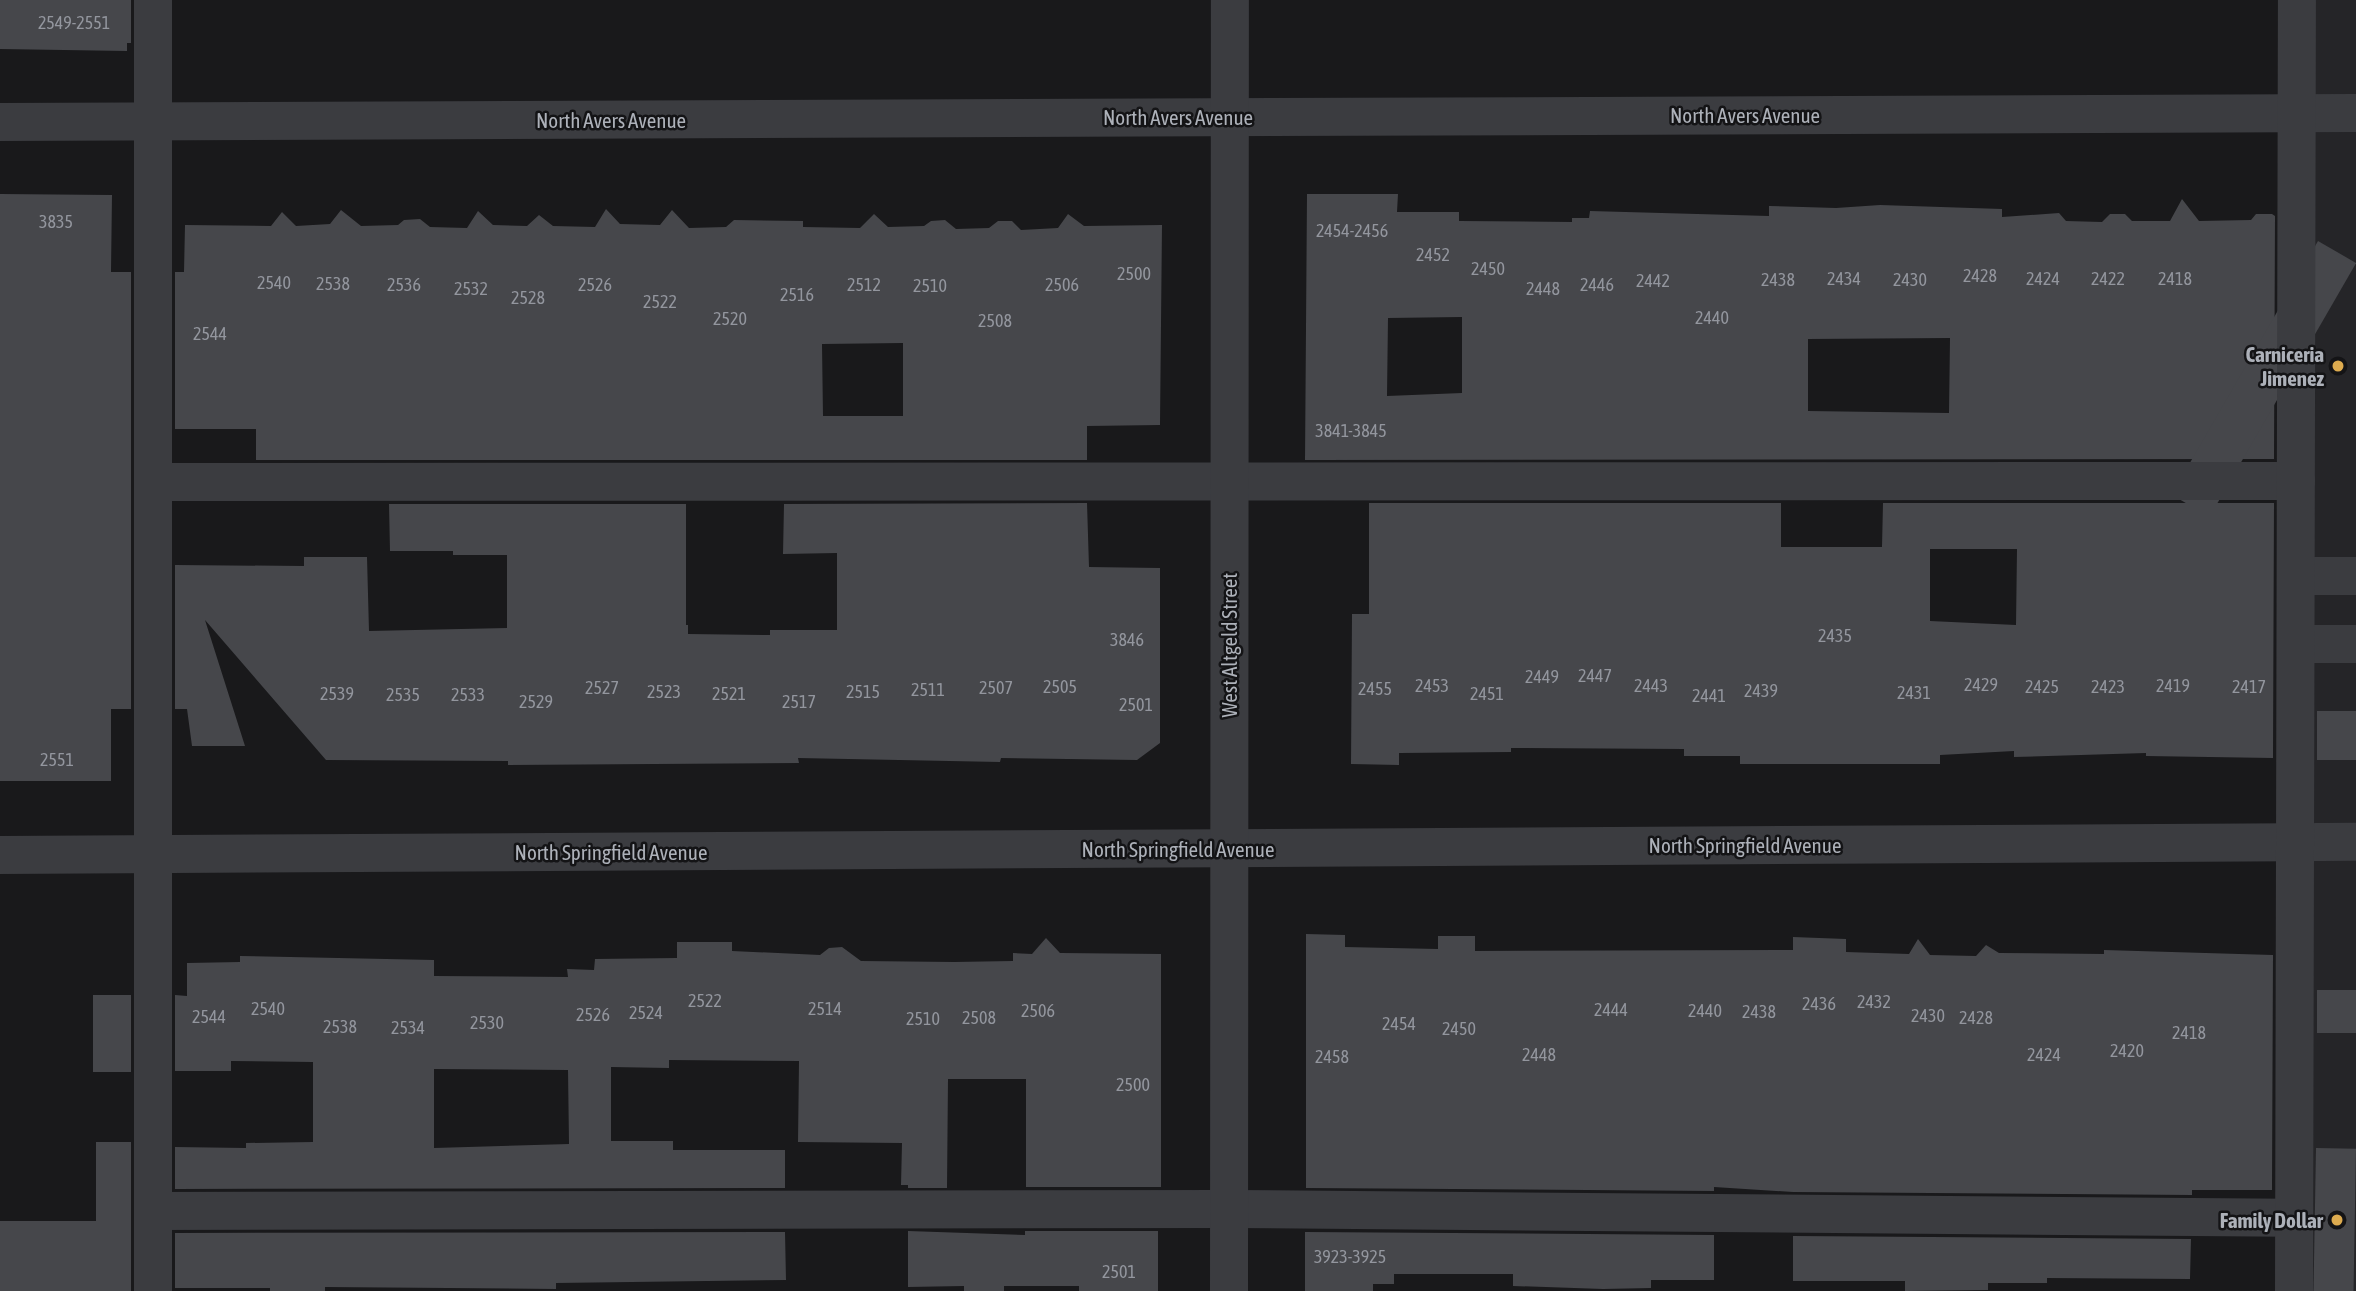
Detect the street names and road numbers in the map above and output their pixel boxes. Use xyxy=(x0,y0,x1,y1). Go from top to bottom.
street label: North Avers Avenue xyxy=(1670,102,1820,128)
street label: North Avers Avenue xyxy=(1103,104,1253,130)
street label: North Avers Avenue xyxy=(536,107,686,133)
street label: West Altgeld Street xyxy=(1216,573,1242,717)
street label: North Springfield Avenue xyxy=(1649,832,1841,858)
street label: North Springfield Avenue xyxy=(1082,836,1274,862)
street label: North Springfield Avenue xyxy=(515,839,707,865)

